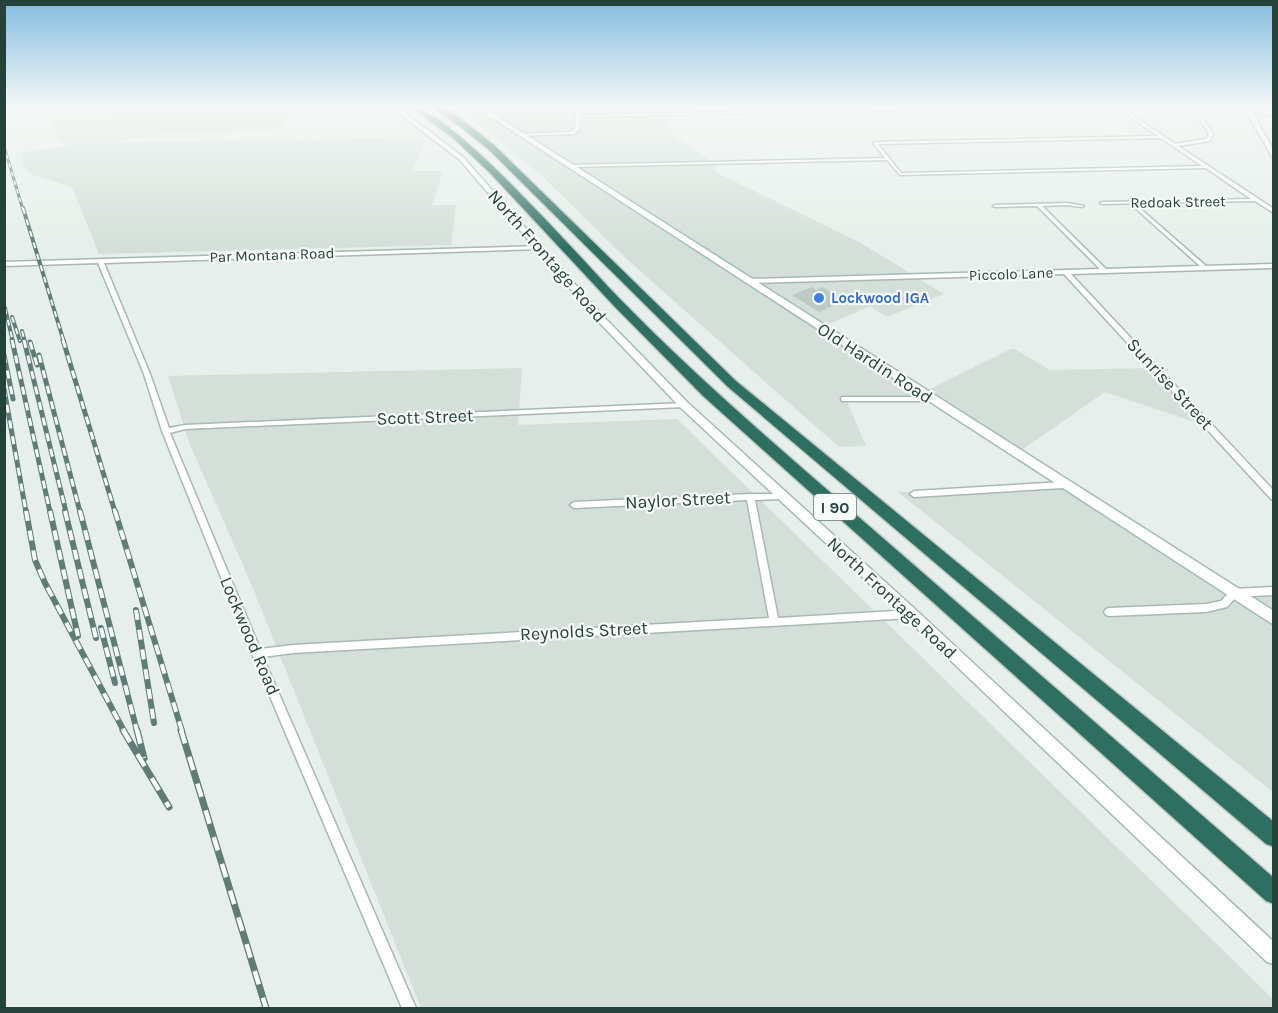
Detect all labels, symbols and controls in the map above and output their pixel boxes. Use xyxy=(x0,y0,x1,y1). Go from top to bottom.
street label: North Frontage Road xyxy=(483,185,611,327)
street label: Redoak Street xyxy=(1130,192,1226,212)
street label: Par Montana Road xyxy=(209,244,335,266)
street label: Piccolo Lane xyxy=(968,264,1054,284)
place label: Lockwood IGA xyxy=(831,289,930,307)
marker: Lockwood IGA xyxy=(812,291,826,305)
street label: Old Hardin Road xyxy=(813,318,937,408)
street label: Sunrise Street xyxy=(1122,334,1218,434)
street label: Scott Street xyxy=(376,404,474,430)
street label: Naylor Street xyxy=(625,486,732,514)
road number: I 90 xyxy=(814,494,856,520)
street label: North Frontage Road xyxy=(823,532,961,664)
street label: Lockwood Road xyxy=(215,573,285,699)
street label: Reynolds Street xyxy=(519,617,649,645)

